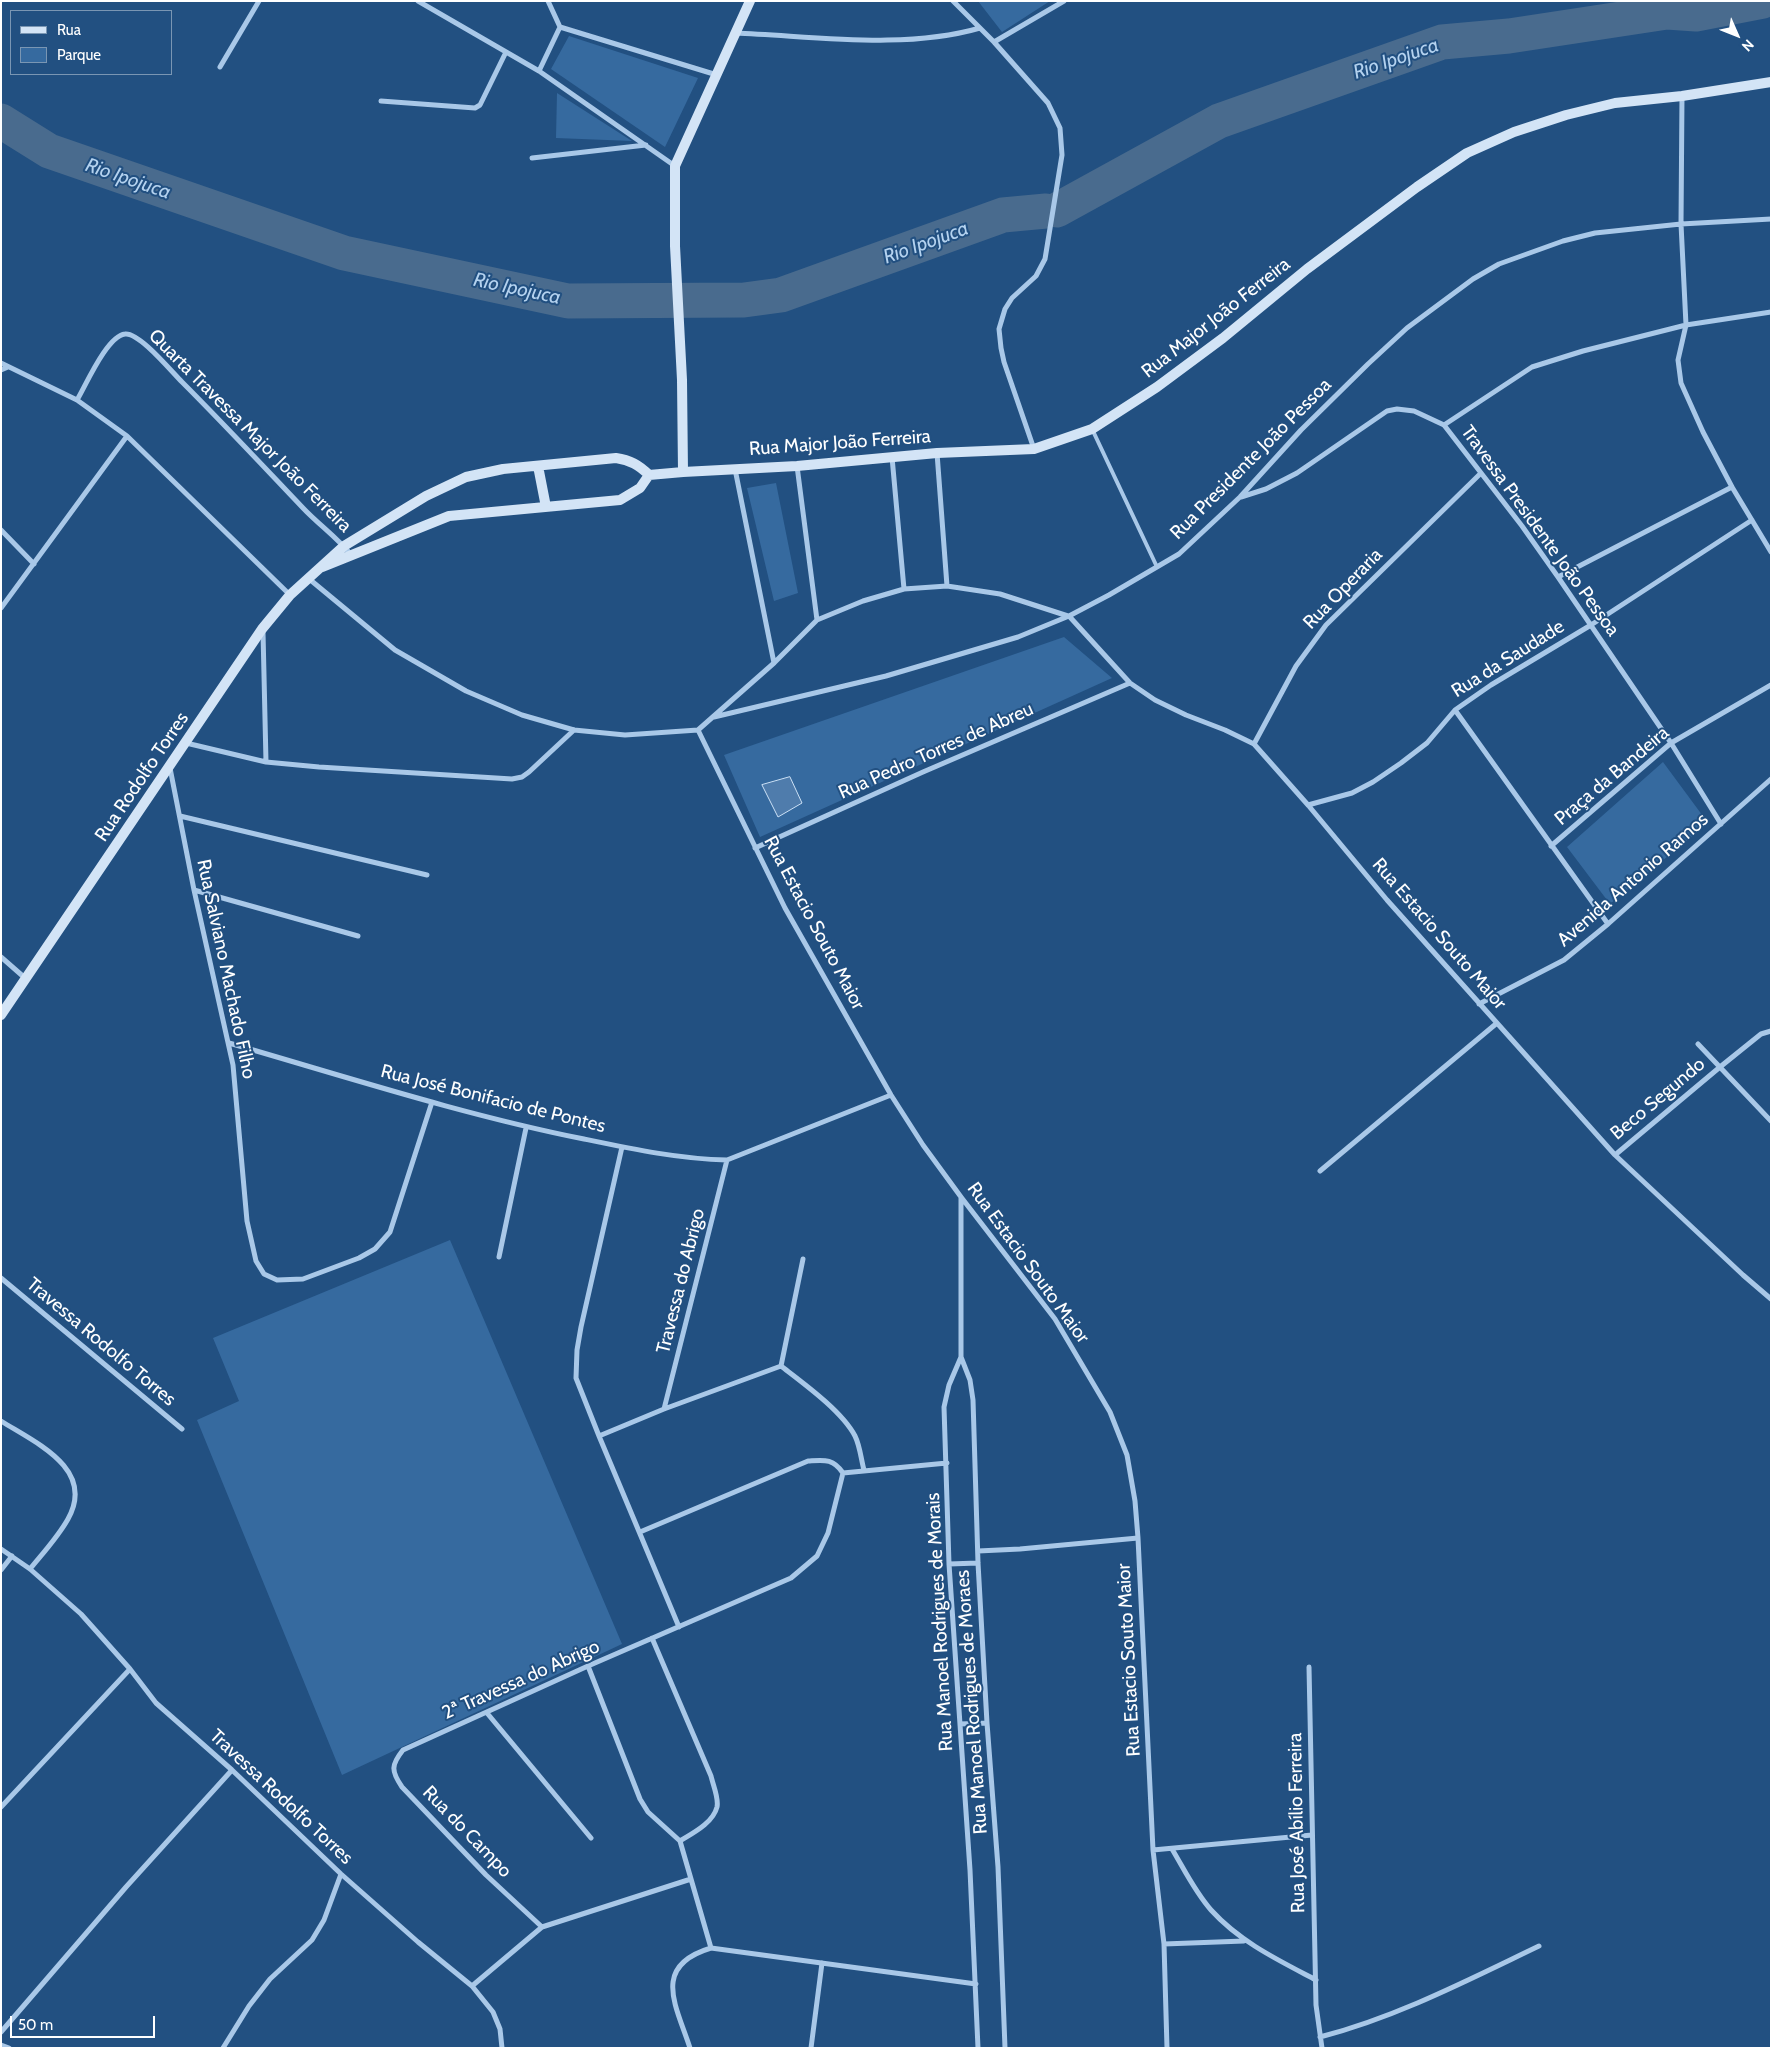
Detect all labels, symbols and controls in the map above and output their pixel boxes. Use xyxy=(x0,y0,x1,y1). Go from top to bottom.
legend xyxy=(10,10,172,75)
north arrow xyxy=(1712,10,1762,60)
text: Rua xyxy=(57,21,81,39)
water label: Rio Ipojuca xyxy=(1350,33,1442,85)
text: N xyxy=(1738,36,1758,55)
text: Parque xyxy=(57,46,101,64)
water label: Rio Ipojuca xyxy=(82,153,174,205)
water label: Rio Ipojuca xyxy=(880,217,972,269)
street label: Rua Major João Ferreira xyxy=(1137,253,1295,383)
water label: Rio Ipojuca xyxy=(471,268,563,310)
street label: Quarta Travessa Major João Ferreira xyxy=(144,325,356,537)
street label: Rua Presidente João Pessoa xyxy=(1166,374,1336,544)
street label: Travessa Presidente João Pessoa xyxy=(1456,421,1624,641)
street label: Rua Major João Ferreira xyxy=(748,425,932,461)
street label: Rua Operaria xyxy=(1299,544,1387,634)
street label: Rua da Saudade xyxy=(1447,615,1569,703)
street label: Rua Pedro Torres de Abreu xyxy=(835,698,1037,804)
street label: Rua Rodolfo Torres xyxy=(90,708,194,846)
street label: Praça da Bandeira xyxy=(1550,722,1674,830)
street label: Avenida Antonio Ramos xyxy=(1553,808,1713,952)
street label: Rua Estacio Souto Maior xyxy=(759,832,869,1014)
street label: Rua Estacio Souto Maior xyxy=(1367,854,1511,1014)
street label: Rua Salviano Machado Filho xyxy=(192,857,260,1081)
street label: Beco Segundo xyxy=(1606,1053,1710,1145)
street label: Rua José Bonifacio de Pontes xyxy=(378,1060,608,1138)
street label: Rua Estacio Souto Maior xyxy=(962,1178,1094,1348)
street label: Travessa do Abrigo xyxy=(652,1206,710,1356)
street label: Travessa Rodolfo Torres xyxy=(22,1273,180,1411)
street label: Rua Manoel Rodrigues de Morais xyxy=(922,1492,958,1752)
street label: Rua Estacio Souto Maior xyxy=(1113,1563,1145,1757)
street label: Rua Manoel Rodrigues de Moraes xyxy=(951,1569,993,1835)
street label: 2ª Travessa do Abrigo xyxy=(439,1635,603,1725)
street label: Travessa Rodolfo Torres xyxy=(205,1725,357,1869)
street label: Rua José Abílio Ferreira xyxy=(1284,1733,1310,1913)
street label: Rua do Campo xyxy=(418,1782,516,1882)
scale bar xyxy=(12,2006,158,2038)
text: 50 m xyxy=(18,2016,53,2034)

